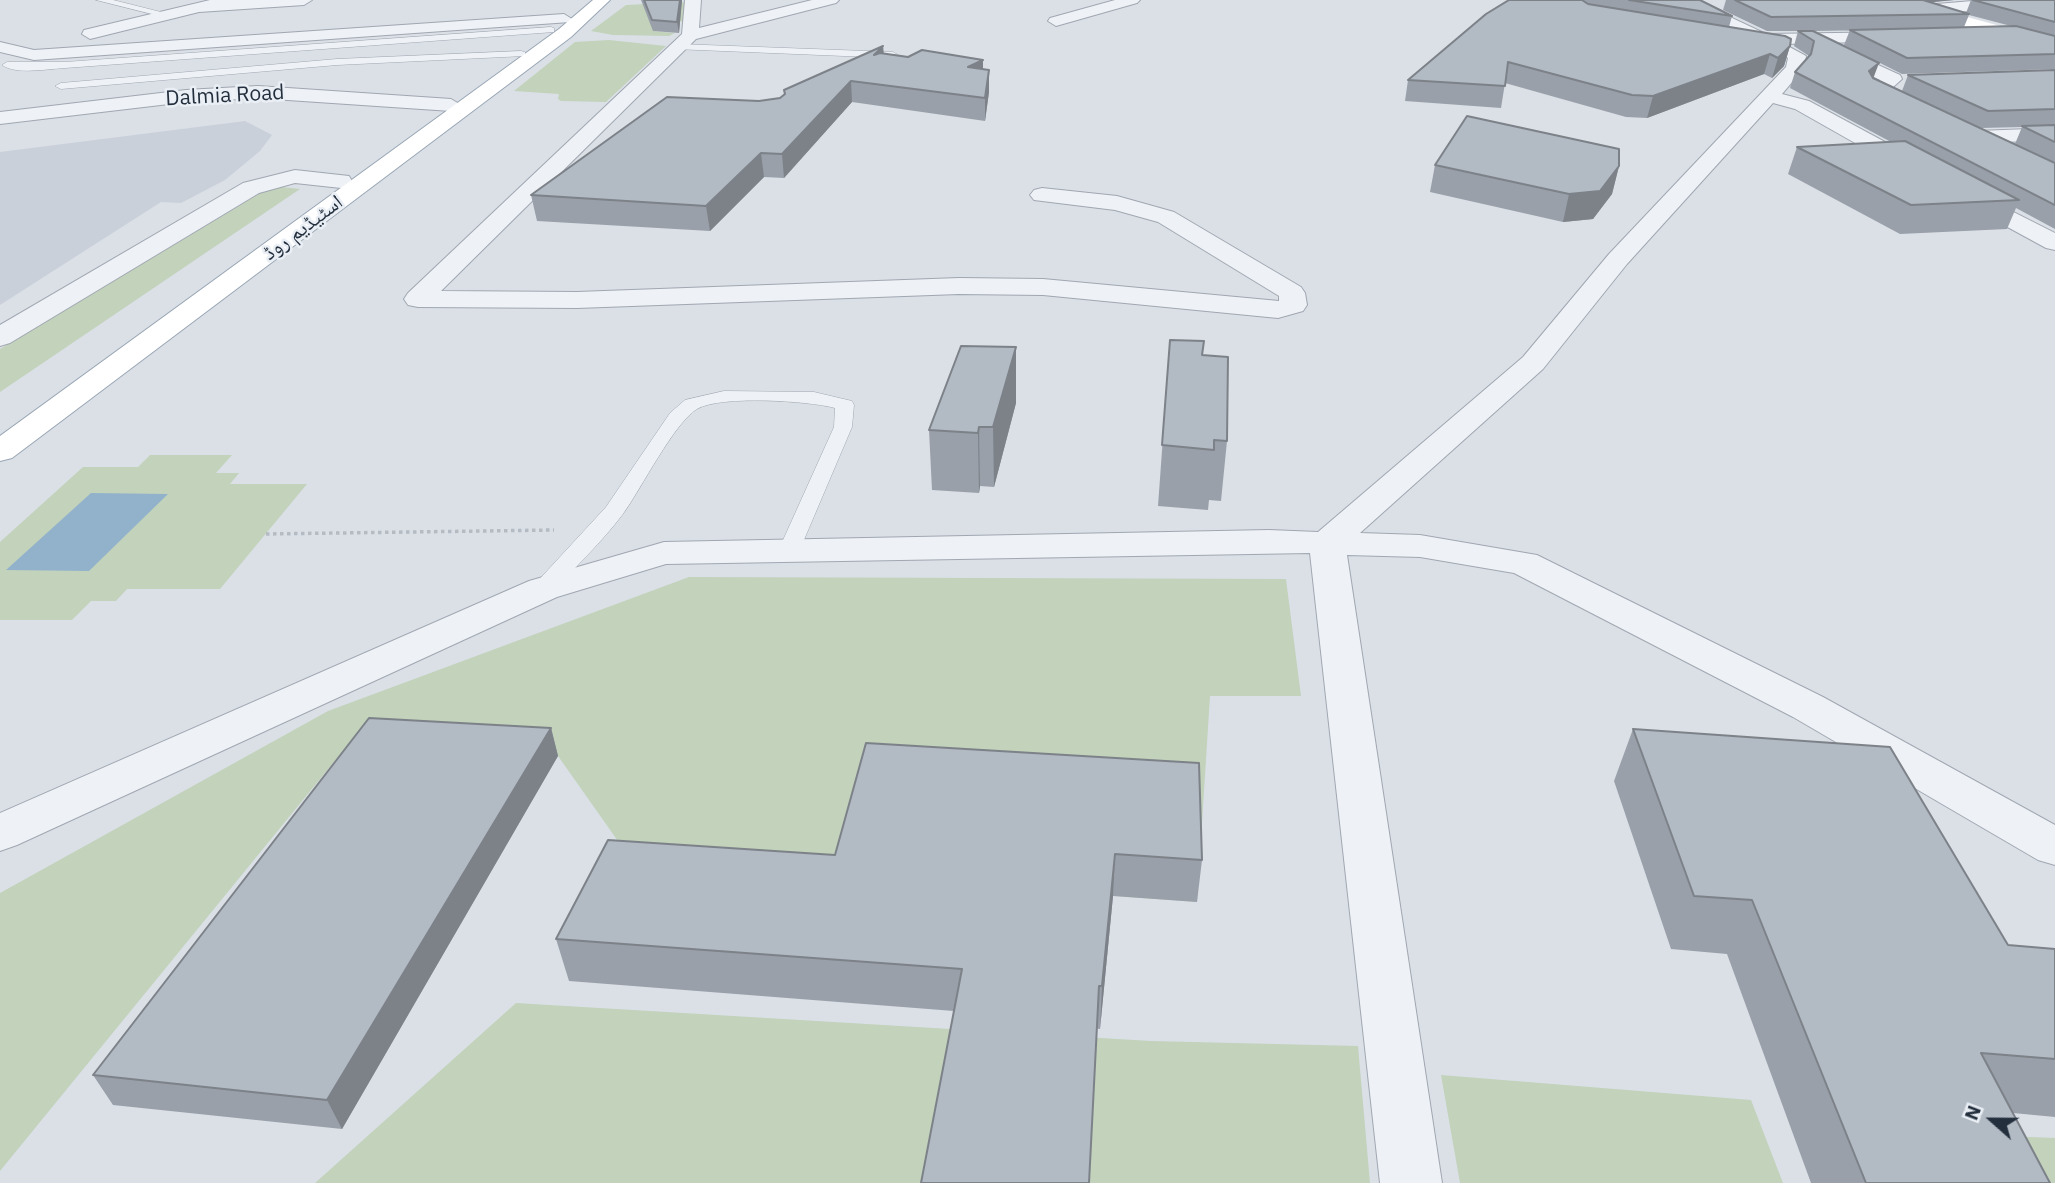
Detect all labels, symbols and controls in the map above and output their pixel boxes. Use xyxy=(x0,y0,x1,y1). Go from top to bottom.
street label: Dalmia Road xyxy=(165,80,285,112)
street label: اسٹیڈیم روڈ xyxy=(258,190,348,266)
north arrow xyxy=(1957,1085,2027,1155)
text: N xyxy=(1959,1102,1986,1123)

